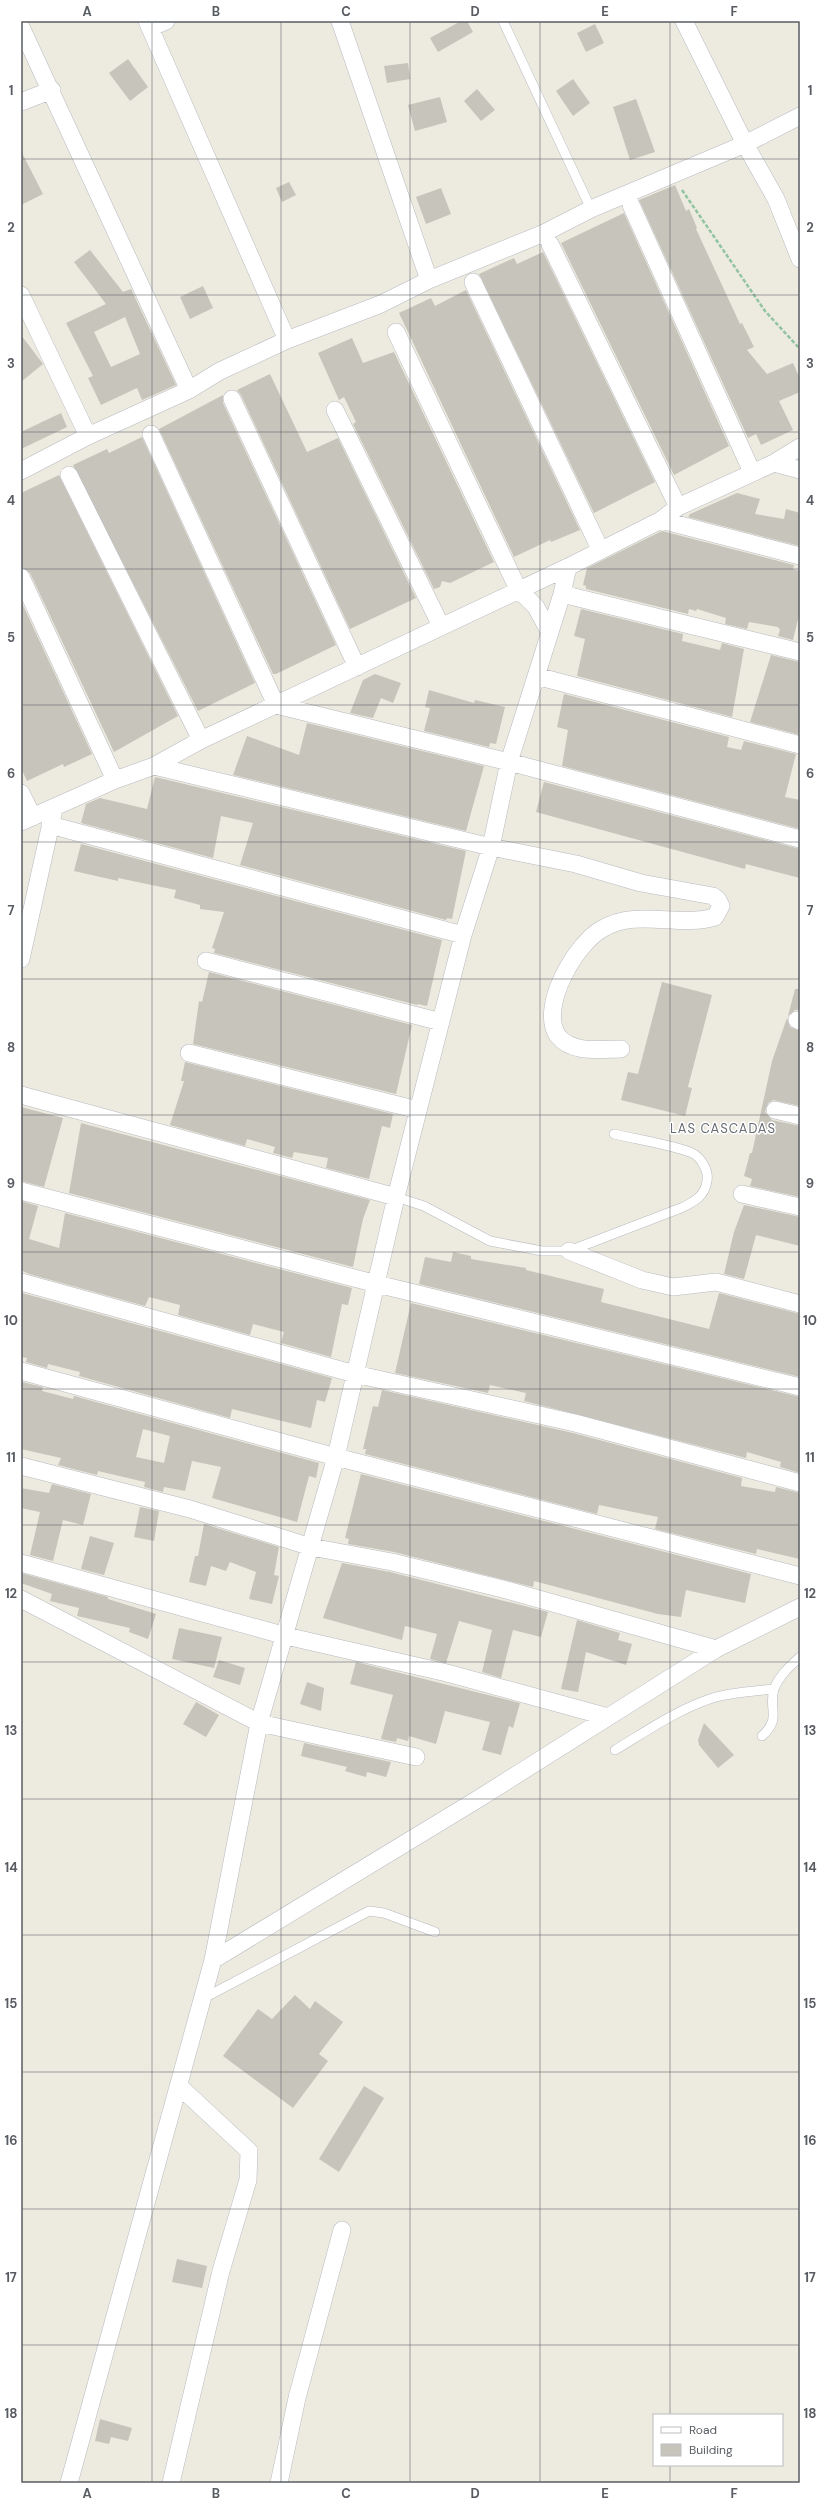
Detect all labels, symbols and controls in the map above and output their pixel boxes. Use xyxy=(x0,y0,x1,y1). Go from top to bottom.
text: A xyxy=(82,3,92,20)
text: B xyxy=(212,3,220,20)
text: C xyxy=(341,3,351,20)
text: D xyxy=(470,3,480,20)
text: E xyxy=(601,3,609,20)
text: F xyxy=(730,3,738,20)
text: 1 xyxy=(9,82,13,99)
text: 1 xyxy=(808,82,812,99)
text: 2 xyxy=(7,219,15,236)
text: 2 xyxy=(806,219,814,236)
text: 3 xyxy=(7,355,15,372)
text: 3 xyxy=(806,355,814,372)
text: 4 xyxy=(7,492,15,509)
text: 4 xyxy=(806,492,814,509)
text: 5 xyxy=(7,629,15,646)
text: 5 xyxy=(806,629,814,646)
text: 6 xyxy=(7,765,15,782)
text: 6 xyxy=(806,765,814,782)
text: 7 xyxy=(8,902,15,919)
text: 7 xyxy=(807,902,814,919)
text: 8 xyxy=(7,1039,15,1056)
text: 8 xyxy=(806,1039,814,1056)
district label: LAS CASCADAS xyxy=(670,1120,776,1137)
text: 9 xyxy=(7,1175,15,1192)
text: 9 xyxy=(806,1175,814,1192)
text: 10 xyxy=(4,1312,18,1329)
text: 10 xyxy=(803,1312,817,1329)
text: 11 xyxy=(6,1449,16,1466)
text: 11 xyxy=(805,1449,815,1466)
text: 12 xyxy=(5,1585,17,1602)
text: 12 xyxy=(804,1585,816,1602)
text: 13 xyxy=(5,1722,17,1739)
text: 13 xyxy=(804,1722,816,1739)
text: 14 xyxy=(4,1859,18,1876)
text: 14 xyxy=(803,1859,817,1876)
text: 15 xyxy=(5,1995,17,2012)
text: 15 xyxy=(804,1995,816,2012)
text: 16 xyxy=(5,2132,17,2149)
text: 16 xyxy=(804,2132,816,2149)
text: 17 xyxy=(5,2269,17,2286)
text: 17 xyxy=(804,2269,816,2286)
text: 18 xyxy=(5,2405,17,2422)
text: 18 xyxy=(804,2405,816,2422)
legend xyxy=(653,2414,783,2466)
text: Road xyxy=(689,2422,717,2438)
text: Building xyxy=(689,2442,733,2458)
text: A xyxy=(82,2485,92,2502)
text: B xyxy=(212,2485,220,2502)
text: C xyxy=(341,2485,351,2502)
text: D xyxy=(470,2485,480,2502)
text: E xyxy=(601,2485,609,2502)
text: F xyxy=(730,2485,738,2502)

